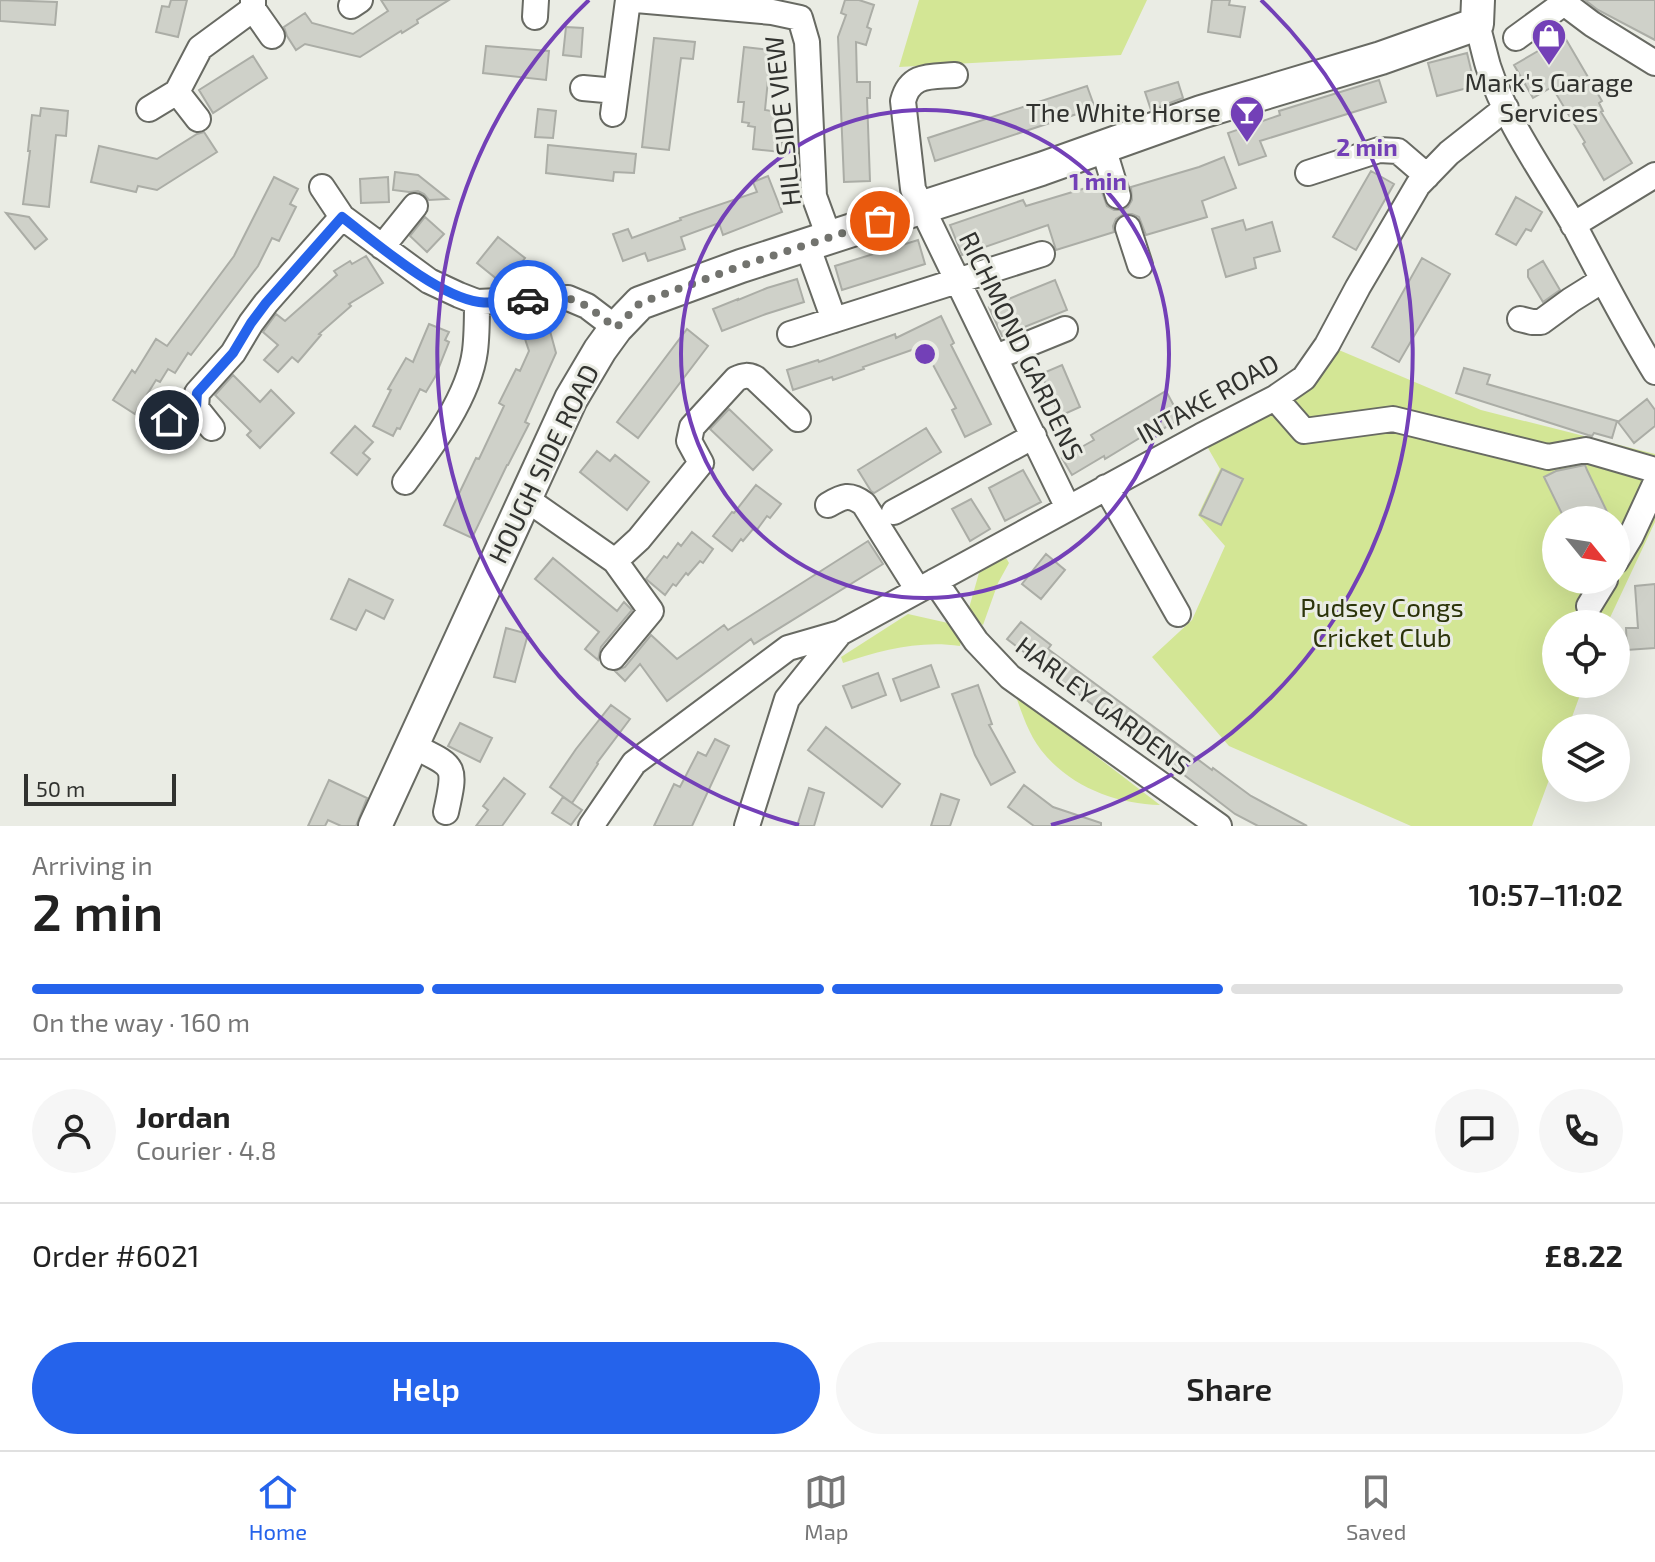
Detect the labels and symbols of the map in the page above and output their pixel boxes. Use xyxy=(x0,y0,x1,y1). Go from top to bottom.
shop icon: Mark's Garage Services xyxy=(1530,17,1568,67)
street label: HILLSIDE VIEW xyxy=(757,34,806,208)
place label: Mark's Garage Services xyxy=(1465,66,1633,127)
bar icon: The White Horse xyxy=(1228,94,1266,144)
place label: The White Horse xyxy=(1026,96,1221,127)
text: 2 min xyxy=(1336,132,1398,161)
text: 1 min xyxy=(1069,166,1127,195)
pin xyxy=(846,187,914,255)
street label: RICHMOND GARDENS xyxy=(954,226,1091,464)
courier xyxy=(488,260,568,340)
centre of rings xyxy=(911,340,939,368)
street label: INTAKE ROAD xyxy=(1131,346,1284,449)
street label: HOUGH SIDE ROAD xyxy=(481,359,604,568)
pin xyxy=(135,386,203,454)
north arrow xyxy=(1542,506,1630,594)
park label: Pudsey Congs Cricket Club xyxy=(1300,591,1464,652)
street label: HARLEY GARDENS xyxy=(1010,629,1197,781)
scale bar xyxy=(24,770,176,806)

